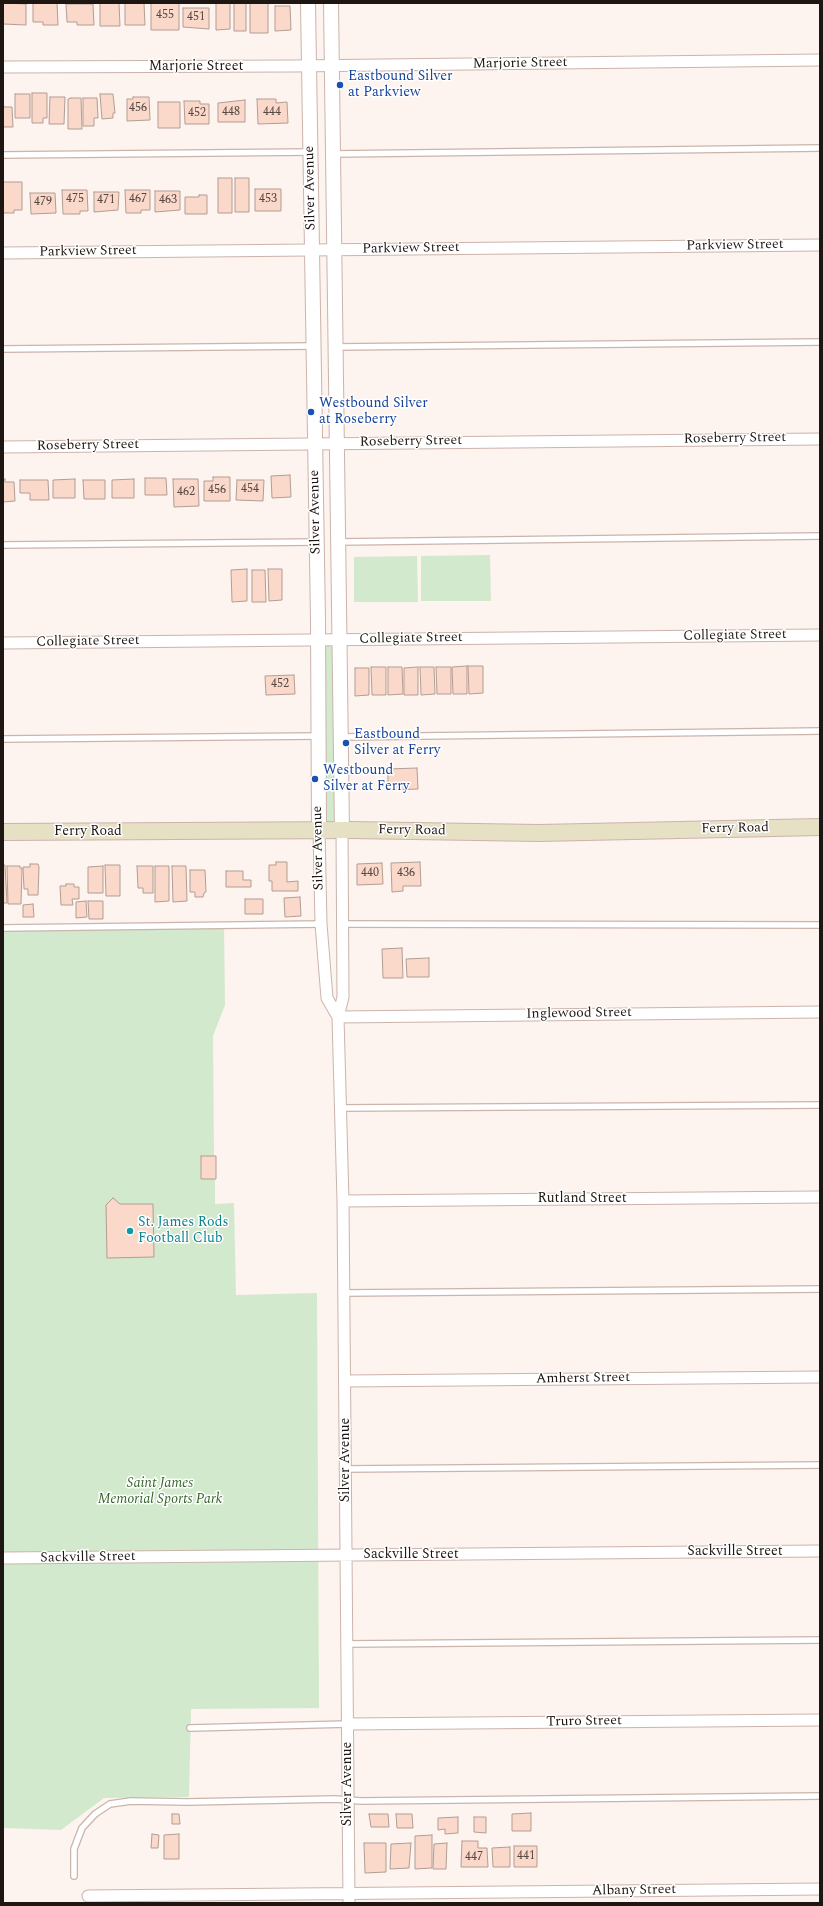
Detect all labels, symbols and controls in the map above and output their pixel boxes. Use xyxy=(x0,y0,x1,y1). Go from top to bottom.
house number: 455 xyxy=(156,9,174,23)
house number: 451 xyxy=(187,11,205,25)
street label: Marjorie Street xyxy=(472,55,568,73)
street label: Marjorie Street xyxy=(149,59,243,75)
place label: Eastbound Silver at Parkview xyxy=(348,69,453,102)
marker: Eastbound Silver at Parkview xyxy=(335,80,345,90)
house number: 456 xyxy=(129,102,147,116)
house number: 448 xyxy=(222,106,240,120)
house number: 444 xyxy=(263,106,281,120)
house number: 452 xyxy=(188,107,206,121)
street label: Silver Avenue xyxy=(302,146,320,230)
house number: 475 xyxy=(66,193,84,207)
house number: 467 xyxy=(129,193,147,207)
house number: 453 xyxy=(259,193,277,207)
house number: 471 xyxy=(97,194,115,208)
house number: 463 xyxy=(159,194,177,208)
house number: 479 xyxy=(34,196,52,210)
street label: Parkview Street xyxy=(686,237,784,255)
street label: Parkview Street xyxy=(362,240,460,258)
street label: Parkview Street xyxy=(39,243,137,261)
place label: Westbound Silver at Roseberry xyxy=(319,396,428,428)
marker: Westbound Silver at Roseberry xyxy=(306,407,316,417)
street label: Roseberry Street xyxy=(684,430,786,448)
street label: Roseberry Street xyxy=(360,433,462,451)
street label: Roseberry Street xyxy=(37,437,139,455)
street label: Silver Avenue xyxy=(307,470,325,554)
house number: 454 xyxy=(241,483,259,497)
house number: 456 xyxy=(208,484,226,498)
house number: 462 xyxy=(177,486,195,500)
street label: Collegiate Street xyxy=(683,627,787,645)
street label: Collegiate Street xyxy=(359,630,463,648)
street label: Collegiate Street xyxy=(36,633,140,651)
house number: 452 xyxy=(271,678,289,692)
place label: Eastbound Silver at Ferry xyxy=(354,727,441,760)
marker: Eastbound Silver at Ferry xyxy=(341,738,351,748)
place label: Westbound Silver at Ferry xyxy=(323,763,410,796)
marker: Westbound Silver at Ferry xyxy=(310,774,320,784)
street label: Silver Avenue xyxy=(310,806,328,890)
street label: Ferry Road xyxy=(701,820,769,838)
street label: Ferry Road xyxy=(378,822,446,840)
street label: Ferry Road xyxy=(54,824,122,840)
house number: 440 xyxy=(361,867,379,881)
house number: 436 xyxy=(397,867,415,881)
street label: Inglewood Street xyxy=(526,1005,632,1023)
street label: Rutland Street xyxy=(537,1191,627,1207)
place label: St. James Rods Football Club xyxy=(138,1215,229,1248)
marker: St. James Rods Football Club xyxy=(125,1226,135,1236)
street label: Amherst Street xyxy=(536,1370,630,1388)
street label: Silver Avenue xyxy=(338,1418,354,1502)
park label: Saint James Memorial Sports Park xyxy=(98,1476,222,1508)
street label: Sackville Street xyxy=(687,1544,783,1560)
street label: Sackville Street xyxy=(363,1547,459,1563)
street label: Sackville Street xyxy=(40,1549,136,1567)
street label: Truro Street xyxy=(546,1713,622,1731)
street label: Silver Avenue xyxy=(340,1742,356,1826)
house number: 441 xyxy=(517,1850,535,1864)
house number: 447 xyxy=(465,1851,483,1865)
street label: Albany Street xyxy=(592,1882,676,1900)

